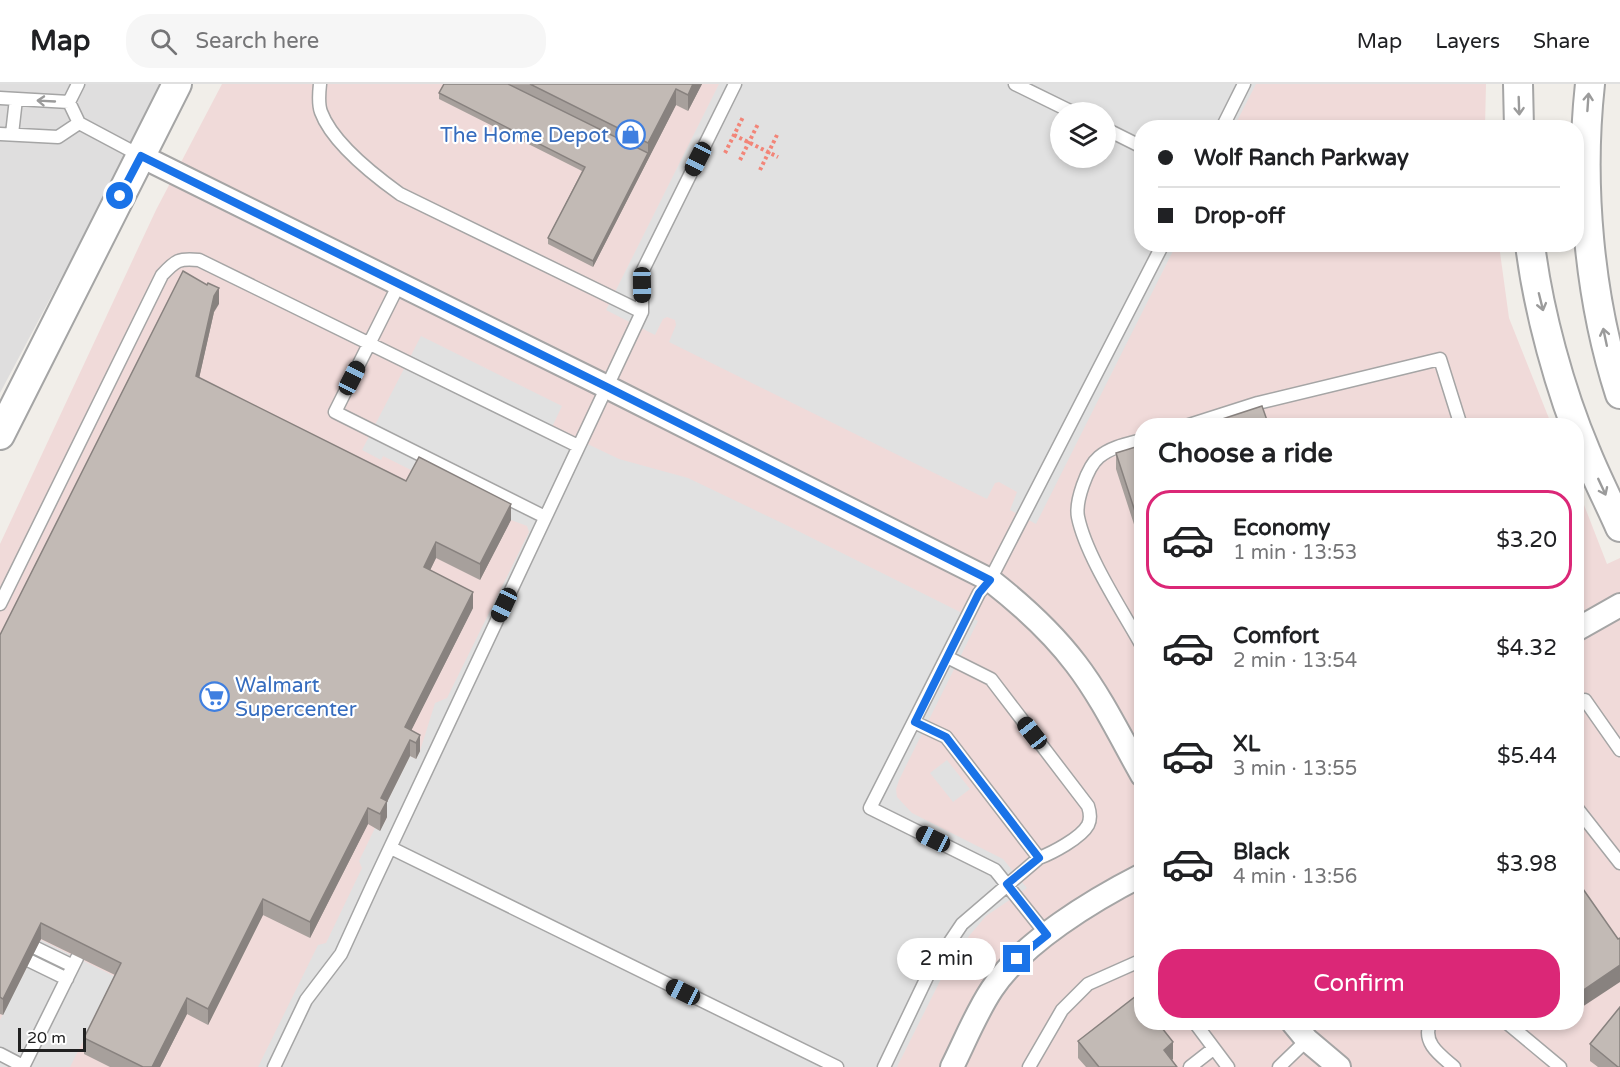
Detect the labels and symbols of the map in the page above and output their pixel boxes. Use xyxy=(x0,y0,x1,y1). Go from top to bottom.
one-way arrow xyxy=(1583,92,1594,112)
one-way arrow xyxy=(36,95,56,106)
one-way arrow xyxy=(1513,95,1524,115)
shop icon: The Home Depot xyxy=(614,119,646,151)
place label: The Home Depot xyxy=(440,123,609,148)
car xyxy=(682,139,714,179)
route start xyxy=(106,182,133,209)
car xyxy=(633,267,651,303)
one-way arrow xyxy=(1535,292,1547,311)
one-way arrow xyxy=(1599,328,1610,348)
car xyxy=(336,358,368,398)
one-way arrow xyxy=(1596,477,1608,495)
car xyxy=(488,585,520,625)
place label: Walmart Supercenter xyxy=(235,673,357,722)
supermarket icon: Walmart Supercenter xyxy=(198,681,230,713)
car xyxy=(1014,713,1050,753)
car xyxy=(913,823,953,855)
callout: 2 min xyxy=(897,938,996,980)
route end xyxy=(1003,945,1030,972)
car xyxy=(663,976,703,1008)
scale bar xyxy=(18,1025,86,1052)

